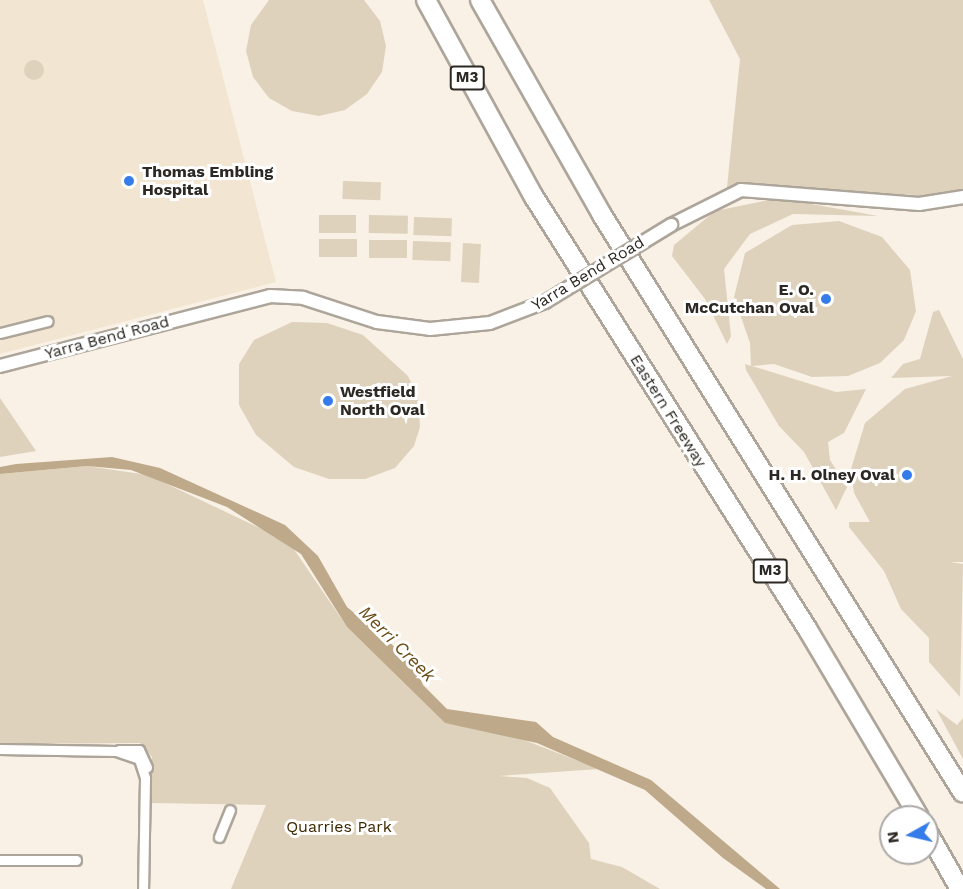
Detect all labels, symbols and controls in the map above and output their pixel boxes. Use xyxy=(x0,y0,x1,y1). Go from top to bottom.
road number: M3 xyxy=(449,66,485,90)
place label: Thomas Embling Hospital xyxy=(142,162,273,200)
marker: Thomas Embling Hospital xyxy=(120,172,138,190)
street label: Yarra Bend Road xyxy=(528,233,648,315)
place label: E. O. McCutchan Oval xyxy=(685,280,814,318)
marker: E. O. McCutchan Oval xyxy=(819,292,833,306)
street label: Yarra Bend Road xyxy=(43,312,171,364)
street label: Eastern Freeway xyxy=(626,351,710,471)
place label: Westfield North Oval xyxy=(340,382,425,420)
marker: Westfield North Oval xyxy=(321,394,335,408)
place label: H. H. Olney Oval xyxy=(768,465,895,485)
marker: H. H. Olney Oval xyxy=(900,468,914,482)
road number: M3 xyxy=(752,559,788,583)
water label: Merri Creek xyxy=(354,601,440,687)
north arrow xyxy=(879,805,939,865)
park label: Quarries Park xyxy=(286,817,392,837)
text: N xyxy=(882,830,903,844)

